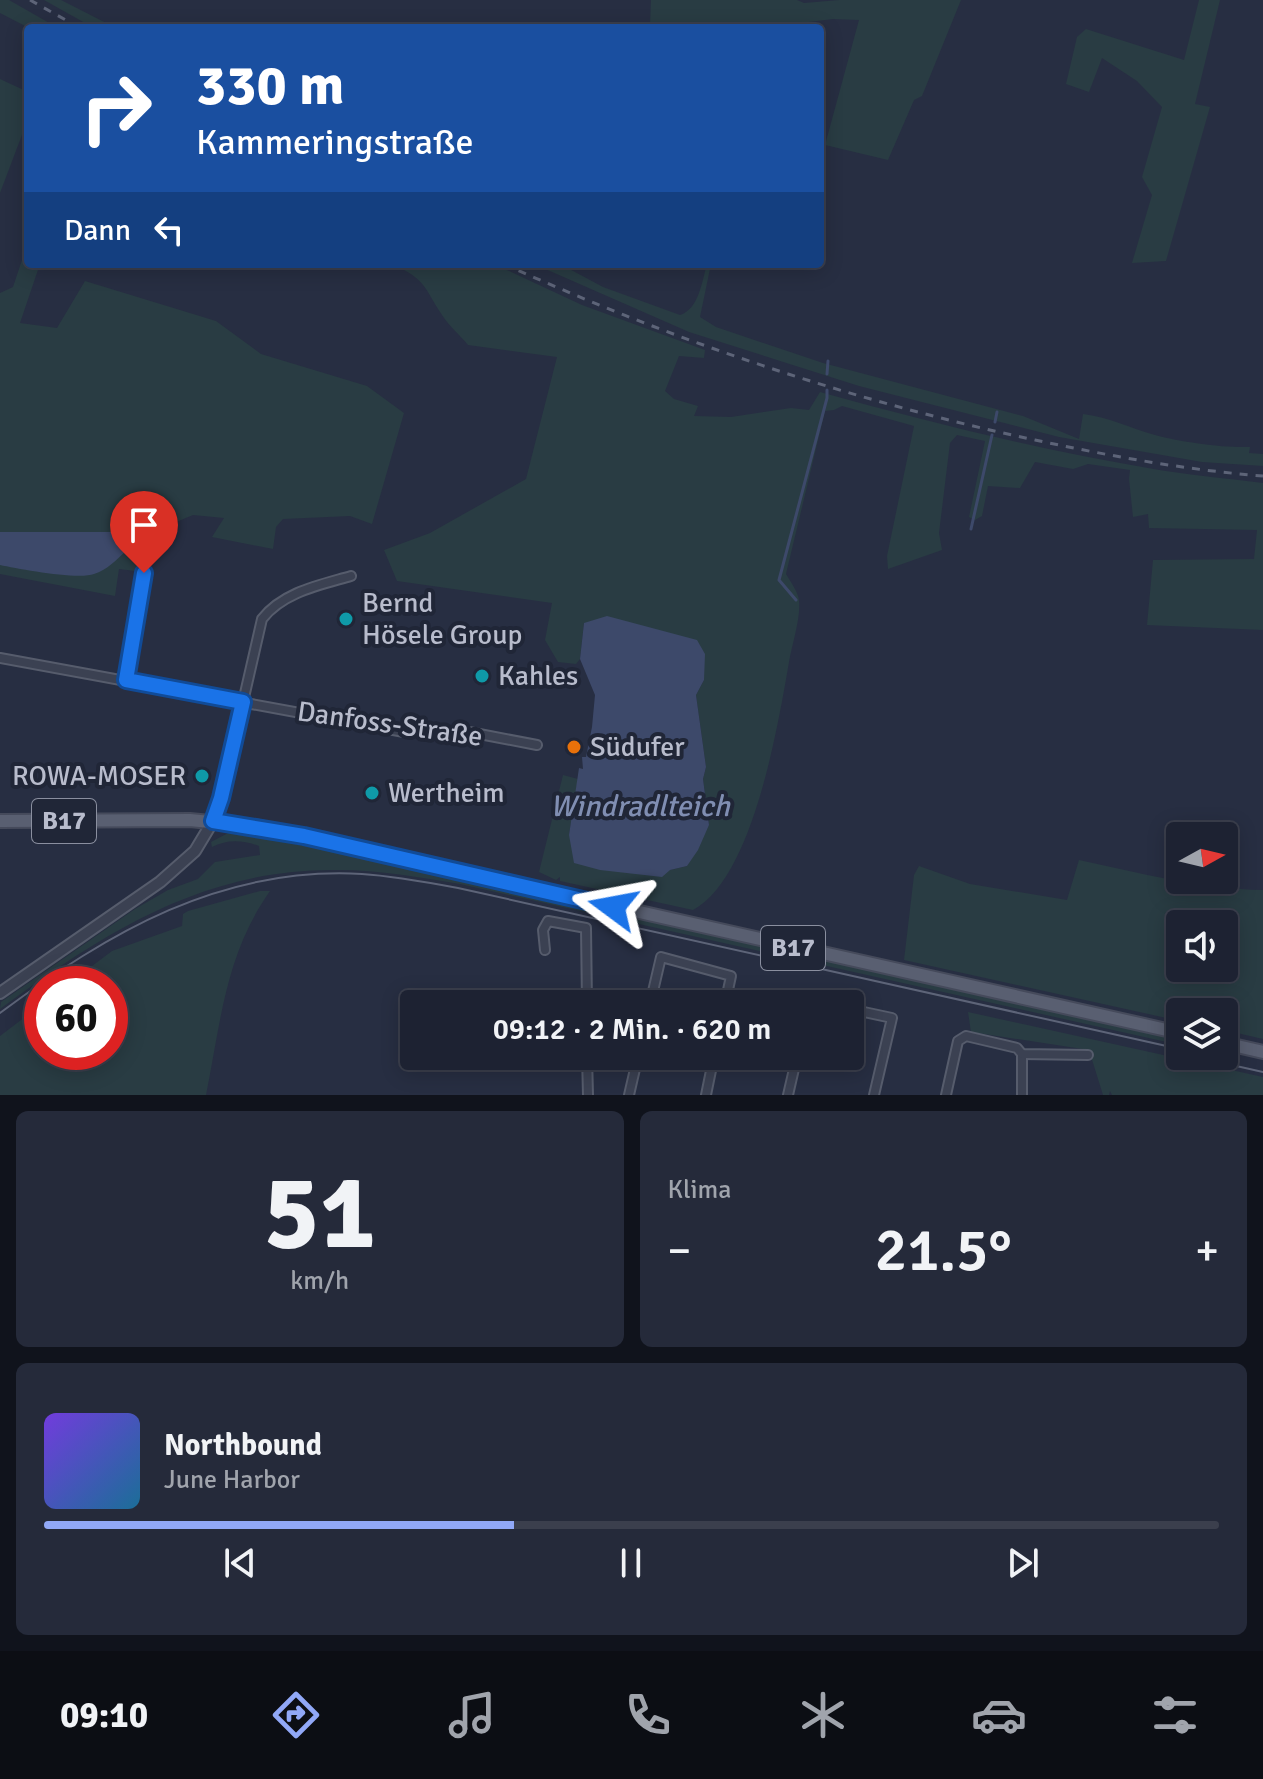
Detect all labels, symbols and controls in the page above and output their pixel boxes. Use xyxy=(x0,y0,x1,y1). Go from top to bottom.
text: 330 m xyxy=(196,51,344,120)
icon: right xyxy=(64,56,168,160)
text: Kammeringstraße xyxy=(196,120,474,165)
icon: left xyxy=(147,208,191,252)
text: Dann xyxy=(64,212,131,249)
pin xyxy=(110,491,178,573)
icon: arrive xyxy=(122,503,166,547)
place label: Bernd Hösele Group xyxy=(362,586,522,652)
marker: Bernd Hösele Group xyxy=(337,610,355,628)
place label: Kahles xyxy=(498,659,578,693)
marker: Kahles xyxy=(473,667,491,685)
street label: Danfoss-Straße xyxy=(295,694,485,754)
place label: Südufer xyxy=(590,730,685,764)
marker: Südufer xyxy=(565,738,583,756)
place label: ROWA-MOSER xyxy=(12,759,186,793)
marker: ROWA-MOSER xyxy=(193,767,211,785)
place label: Wertheim xyxy=(388,776,505,810)
marker: Wertheim xyxy=(363,784,381,802)
water label: Windradlteich xyxy=(550,788,731,825)
road number: B17 xyxy=(32,799,96,843)
north arrow xyxy=(1166,822,1238,894)
map controls xyxy=(1166,822,1238,1070)
position arrow xyxy=(571,865,655,949)
button: sound xyxy=(1166,910,1238,982)
road number: B17 xyxy=(761,926,825,970)
speed limit sign: 60 xyxy=(24,966,128,1070)
button: layers xyxy=(1166,998,1238,1070)
text: 09:12 · 2 Min. · 620 m xyxy=(493,1011,771,1048)
text: 51 xyxy=(264,1149,376,1277)
text: Klima xyxy=(668,1174,731,1206)
text: 21.5° xyxy=(875,1214,1012,1288)
text: − xyxy=(668,1224,691,1278)
text: + xyxy=(1195,1224,1219,1278)
text: km/h xyxy=(290,1265,349,1297)
text: Northbound xyxy=(164,1427,322,1464)
text: June Harbor xyxy=(164,1464,300,1496)
icon: previous xyxy=(218,1541,262,1585)
icon: pause xyxy=(609,1541,653,1585)
icon: next xyxy=(1001,1541,1045,1585)
icon: directions xyxy=(268,1687,324,1743)
icon: music xyxy=(444,1687,500,1743)
icon: phone xyxy=(620,1687,676,1743)
icon: climate xyxy=(795,1687,851,1743)
icon: car xyxy=(971,1687,1027,1743)
icon: filters xyxy=(1147,1687,1203,1743)
text: 09:10 xyxy=(60,1693,148,1738)

